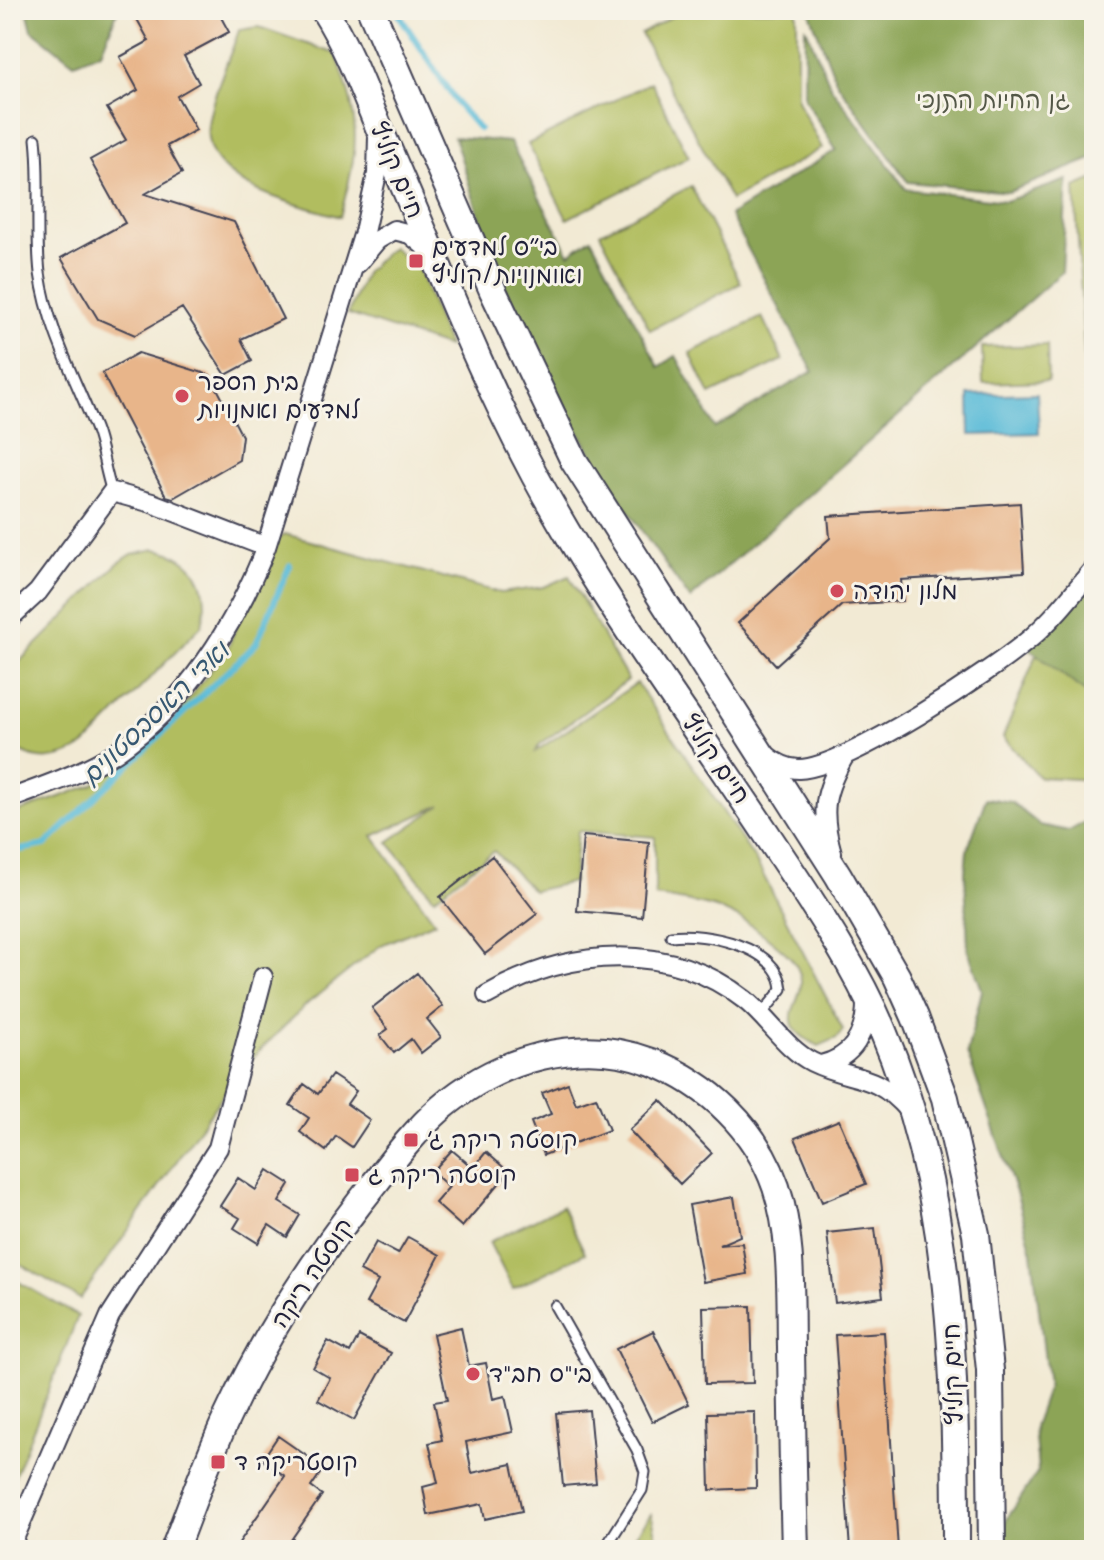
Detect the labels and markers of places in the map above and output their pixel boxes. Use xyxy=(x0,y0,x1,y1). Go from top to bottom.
place label: בי״ס למדעים ואומנויות/קוליץ xyxy=(432,230,583,290)
marker: בי״ס למדעים ואומנויות/קוליץ xyxy=(407,252,425,270)
place label: בית הספר למדעים ואמנויות xyxy=(196,365,360,424)
marker: בית הספר למדעים ואמנויות xyxy=(173,387,191,405)
place label: מלון יהודה xyxy=(853,574,958,605)
marker: מלון יהודה xyxy=(828,582,846,600)
place label: קוסטה ריקה ג׳ xyxy=(427,1123,577,1155)
marker: קוסטה ריקה ג׳ xyxy=(402,1131,420,1149)
place label: קוסטה ריקה ג xyxy=(368,1158,516,1190)
marker: קוסטה ריקה ג xyxy=(343,1166,361,1184)
place label: בי"ס חב"ד xyxy=(489,1357,592,1388)
marker: בי"ס חב"ד xyxy=(464,1365,482,1383)
place label: קוסטריקה ד xyxy=(234,1445,358,1477)
marker: קוסטריקה ד xyxy=(209,1453,227,1471)

